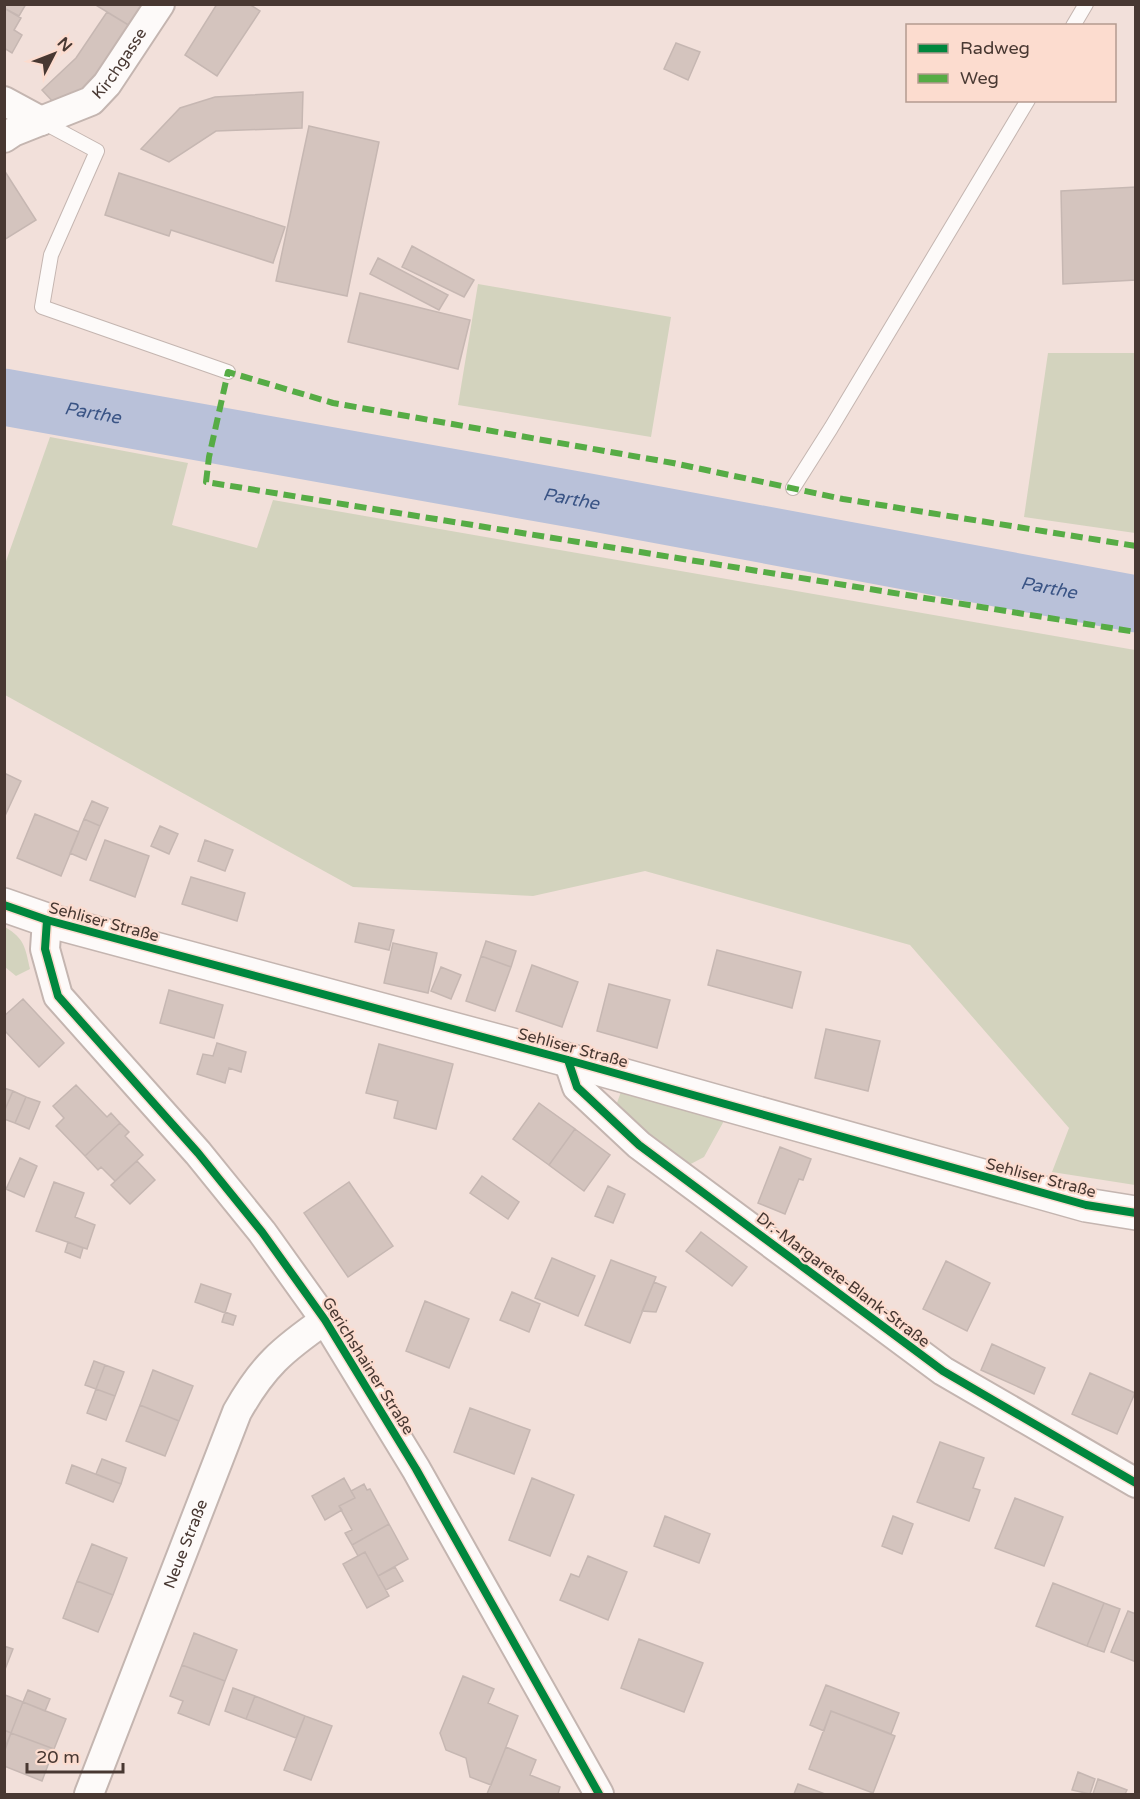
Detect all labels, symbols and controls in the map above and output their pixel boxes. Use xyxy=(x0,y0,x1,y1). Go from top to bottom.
north arrow xyxy=(24,24,84,84)
street label: Kirchgasse xyxy=(88,24,151,103)
legend xyxy=(906,24,1116,102)
text: N xyxy=(53,33,76,56)
text: Radweg xyxy=(960,37,1030,59)
text: Weg xyxy=(960,67,999,89)
water label: Parthe xyxy=(63,397,123,429)
water label: Parthe xyxy=(541,483,602,515)
water label: Parthe xyxy=(1019,572,1079,604)
street label: Sehliser Straße xyxy=(47,898,161,946)
street label: Sehliser Straße xyxy=(516,1024,630,1072)
street label: Sehliser Straße xyxy=(984,1154,1098,1202)
street label: Dr.-Margarete-Blank-Straße xyxy=(752,1208,934,1352)
street label: Gerichshainer Straße xyxy=(318,1293,418,1439)
street label: Neue Straße xyxy=(159,1497,212,1592)
scale bar xyxy=(27,1736,123,1774)
text: 20 m xyxy=(36,1746,80,1768)

